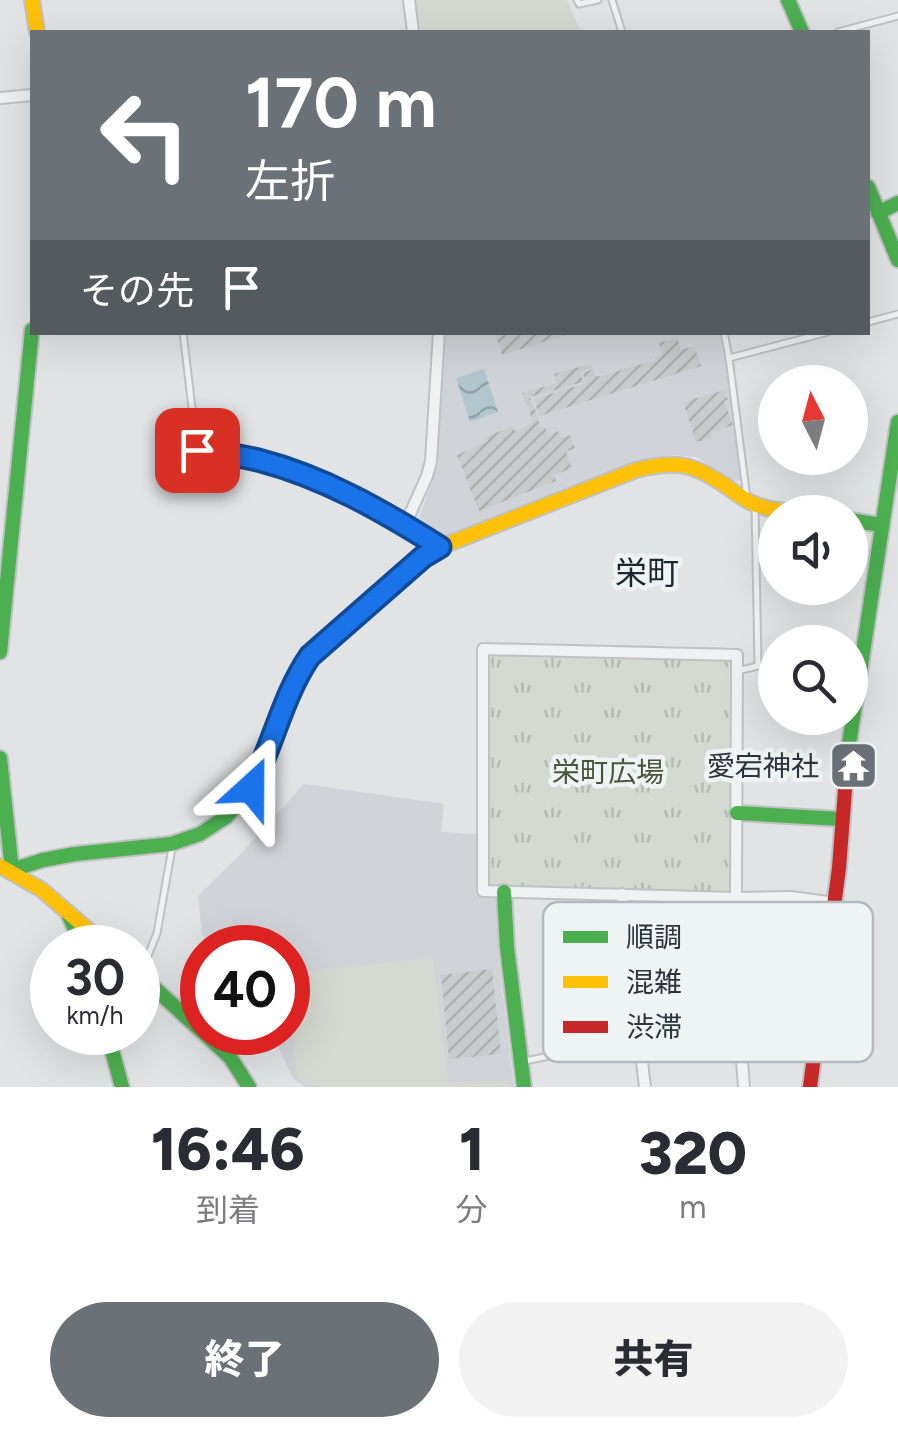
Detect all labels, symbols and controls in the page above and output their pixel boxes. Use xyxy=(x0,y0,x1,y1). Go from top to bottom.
text: 170 m xyxy=(245,60,437,145)
icon: left xyxy=(80,70,210,200)
text: 左折 xyxy=(245,154,335,208)
icon: arrive xyxy=(214,260,269,315)
text: その先 xyxy=(80,268,194,314)
north arrow xyxy=(758,365,868,475)
map controls xyxy=(758,365,868,735)
pin xyxy=(155,408,240,493)
icon: arrive xyxy=(170,423,225,478)
button: sound xyxy=(758,495,868,605)
district label: 栄町 xyxy=(615,554,679,592)
button: search xyxy=(758,625,868,735)
position arrow xyxy=(199,736,303,840)
temple icon: 愛宕神社 xyxy=(828,740,880,792)
place label: 愛宕神社 xyxy=(707,749,819,783)
park label: 栄町広場 xyxy=(552,755,664,789)
legend xyxy=(543,902,873,1062)
text: 順調 xyxy=(626,920,682,954)
speed limit sign: 40 xyxy=(180,925,310,1055)
text: 30 xyxy=(65,947,125,1008)
text: 混雑 xyxy=(626,965,682,999)
text: km/h xyxy=(66,1000,124,1030)
text: 渋滞 xyxy=(626,1010,682,1044)
text: 16:46 xyxy=(151,1113,305,1185)
text: 1 xyxy=(459,1113,485,1185)
text: 320 xyxy=(639,1117,747,1189)
text: m xyxy=(679,1188,707,1226)
text: 到着 xyxy=(196,1191,260,1229)
text: 分 xyxy=(456,1191,488,1229)
button: 終了 xyxy=(50,1302,439,1417)
button: 共有 xyxy=(459,1302,848,1417)

